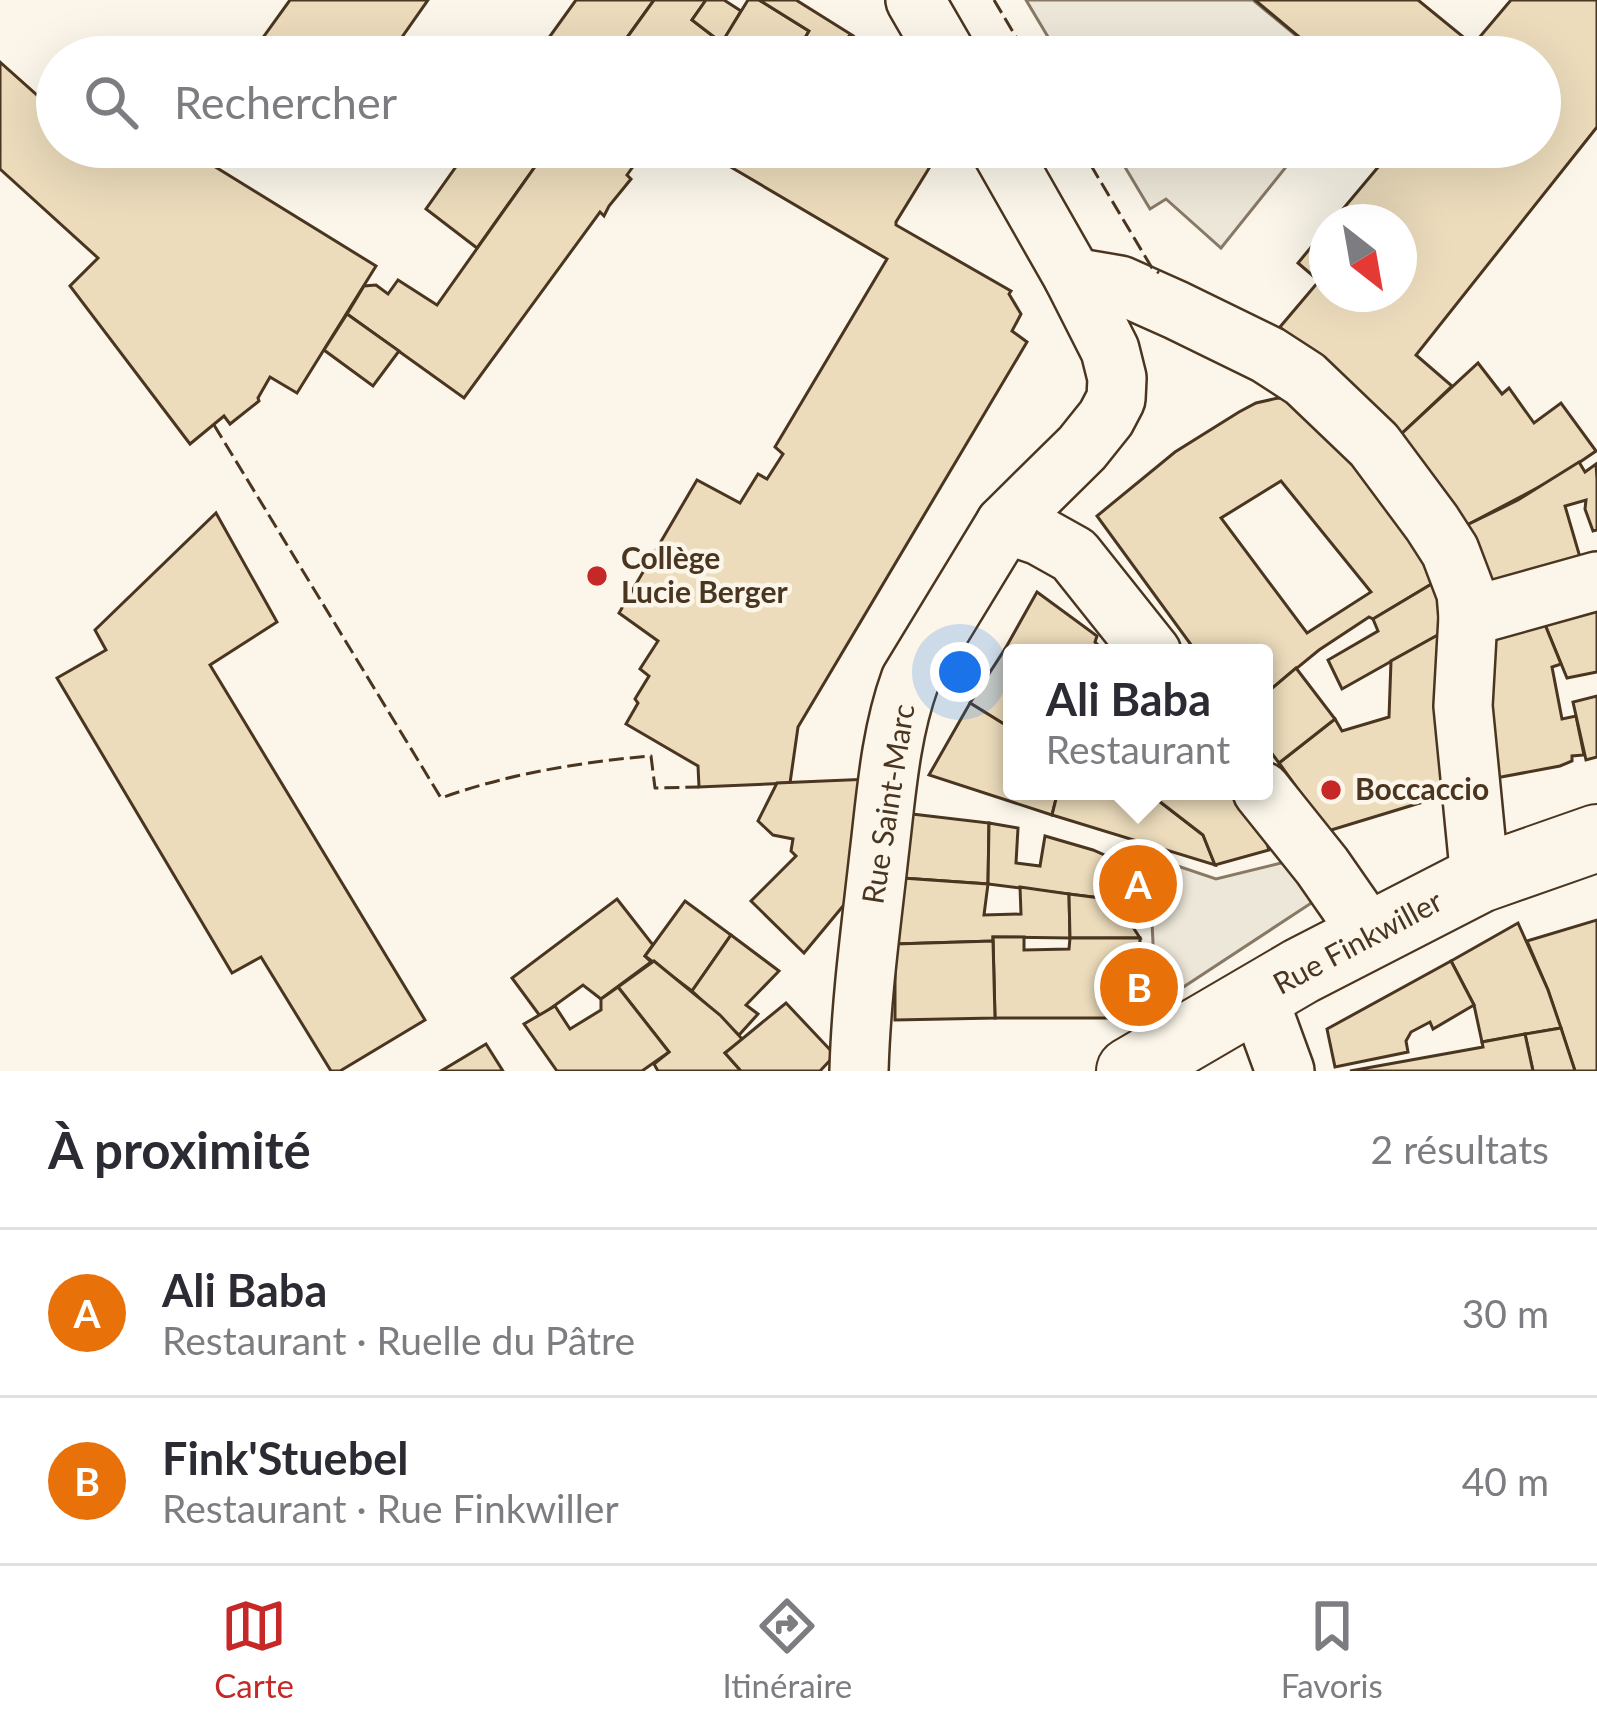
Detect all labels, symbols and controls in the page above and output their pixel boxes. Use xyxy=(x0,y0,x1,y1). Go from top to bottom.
search box xyxy=(36,36,1561,168)
icon: search xyxy=(78,69,144,135)
text: Rechercher xyxy=(174,75,397,129)
north arrow xyxy=(1309,204,1417,312)
place label: Collège Lucie Berger xyxy=(621,539,788,609)
marker: Collège Lucie Berger xyxy=(584,563,610,589)
your location xyxy=(930,642,990,702)
popup xyxy=(1003,644,1273,800)
text: Ali Baba xyxy=(1046,672,1211,726)
street label: Rue Saint-Marc xyxy=(853,701,921,906)
text: Restaurant xyxy=(1046,726,1230,772)
place label: Boccaccio xyxy=(1355,770,1489,806)
marker: Boccaccio xyxy=(1318,777,1344,803)
pin: A xyxy=(1099,839,1177,929)
street label: Rue Finkwiller xyxy=(1266,882,1448,1001)
pin: B xyxy=(1100,942,1178,1032)
text: À proximité xyxy=(48,1119,311,1180)
text: 2 résultats xyxy=(1371,1126,1549,1172)
text: Ali Baba xyxy=(162,1263,327,1317)
text: A xyxy=(73,1290,101,1336)
text: 30 m xyxy=(1462,1290,1549,1336)
text: Restaurant · Ruelle du Pâtre xyxy=(162,1317,635,1363)
text: Fink'Stuebel xyxy=(162,1431,408,1485)
text: B xyxy=(74,1458,100,1504)
text: 40 m xyxy=(1462,1458,1549,1504)
text: Restaurant · Rue Finkwiller xyxy=(162,1485,619,1531)
tab: Carte xyxy=(214,1593,294,1705)
tab: Itinéraire xyxy=(722,1593,852,1705)
tab: Favoris xyxy=(1281,1593,1383,1705)

